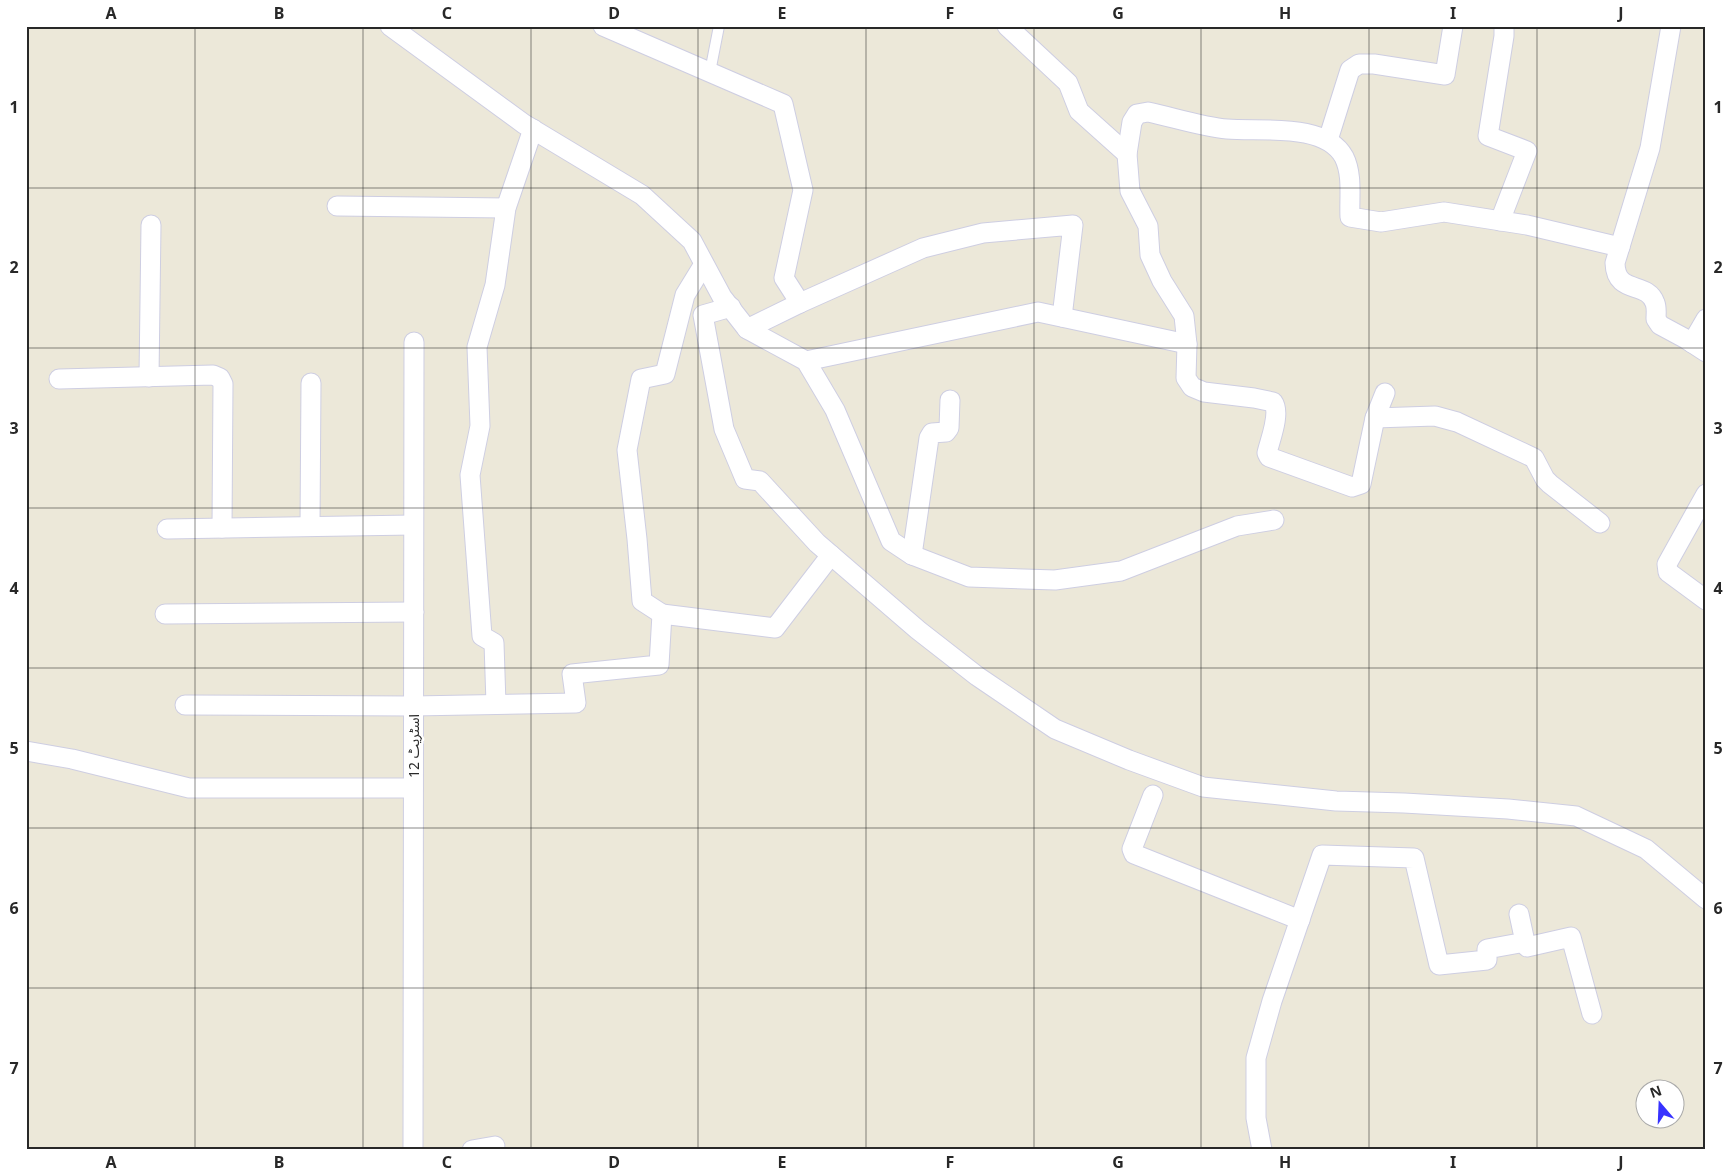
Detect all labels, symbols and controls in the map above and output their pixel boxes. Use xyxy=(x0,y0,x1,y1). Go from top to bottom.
text: A xyxy=(105,2,117,24)
text: B xyxy=(274,2,284,24)
text: C xyxy=(442,2,452,24)
text: D xyxy=(608,2,620,24)
text: E xyxy=(778,2,787,24)
text: F xyxy=(946,2,954,24)
text: G xyxy=(1112,2,1124,24)
text: H xyxy=(1279,2,1291,24)
text: I xyxy=(1450,2,1456,24)
text: J xyxy=(1616,2,1624,24)
text: 1 xyxy=(9,96,19,118)
text: 1 xyxy=(1713,96,1723,118)
text: 2 xyxy=(9,256,19,278)
text: 2 xyxy=(1713,256,1723,278)
text: 3 xyxy=(9,417,19,439)
text: 3 xyxy=(1713,417,1723,439)
text: 4 xyxy=(9,577,19,599)
text: 4 xyxy=(1713,577,1723,599)
street label: اسٹریٹ 12 xyxy=(404,714,423,778)
text: 5 xyxy=(9,737,19,759)
text: 5 xyxy=(1713,737,1723,759)
text: 6 xyxy=(9,897,19,919)
text: 6 xyxy=(1713,897,1723,919)
text: 7 xyxy=(9,1057,19,1079)
text: 7 xyxy=(1713,1057,1723,1079)
north arrow xyxy=(1634,1078,1684,1128)
text: N xyxy=(1647,1080,1664,1102)
text: A xyxy=(105,1151,117,1173)
text: B xyxy=(274,1151,284,1173)
text: C xyxy=(442,1151,452,1173)
text: D xyxy=(608,1151,620,1173)
text: E xyxy=(778,1151,787,1173)
text: F xyxy=(946,1151,954,1173)
text: G xyxy=(1112,1151,1124,1173)
text: H xyxy=(1279,1151,1291,1173)
text: I xyxy=(1450,1151,1456,1173)
text: J xyxy=(1616,1151,1624,1173)

